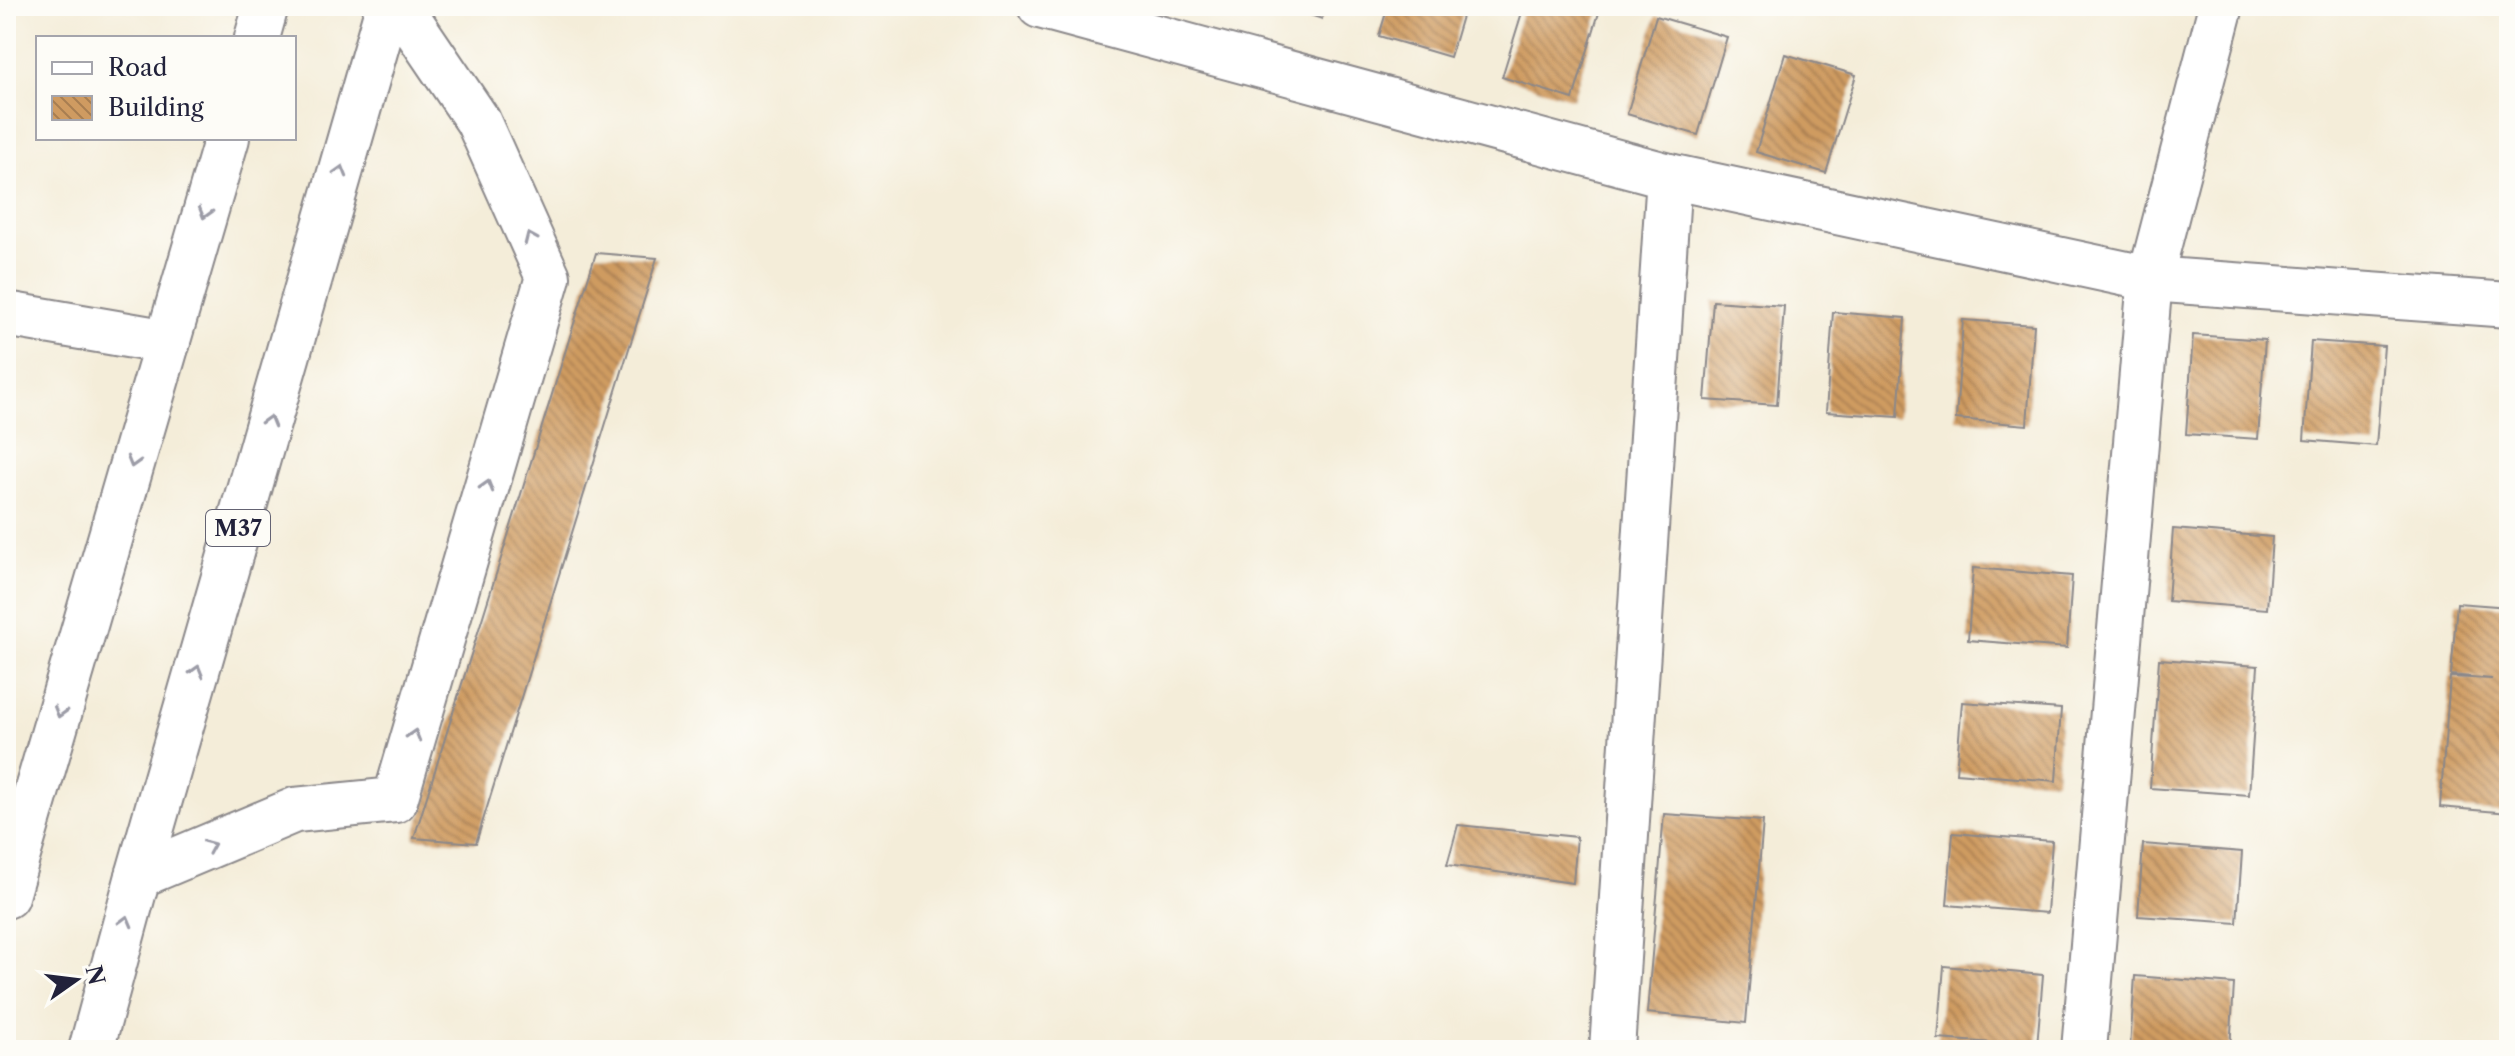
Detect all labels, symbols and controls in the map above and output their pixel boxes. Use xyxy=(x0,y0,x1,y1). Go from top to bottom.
legend xyxy=(36,36,296,140)
text: Road xyxy=(108,53,168,82)
text: Building xyxy=(108,93,204,122)
one-way arrow xyxy=(331,164,348,178)
one-way arrow xyxy=(198,205,215,219)
one-way arrow xyxy=(524,232,540,246)
one-way arrow xyxy=(260,414,276,428)
one-way arrow xyxy=(126,455,142,469)
one-way arrow xyxy=(478,479,494,493)
road number: M37 xyxy=(206,510,270,546)
one-way arrow xyxy=(188,664,204,678)
one-way arrow xyxy=(53,705,69,718)
one-way arrow xyxy=(405,729,421,743)
one-way arrow xyxy=(202,839,216,855)
one-way arrow xyxy=(117,914,133,928)
north arrow xyxy=(36,940,116,1020)
text: N xyxy=(80,963,110,988)

